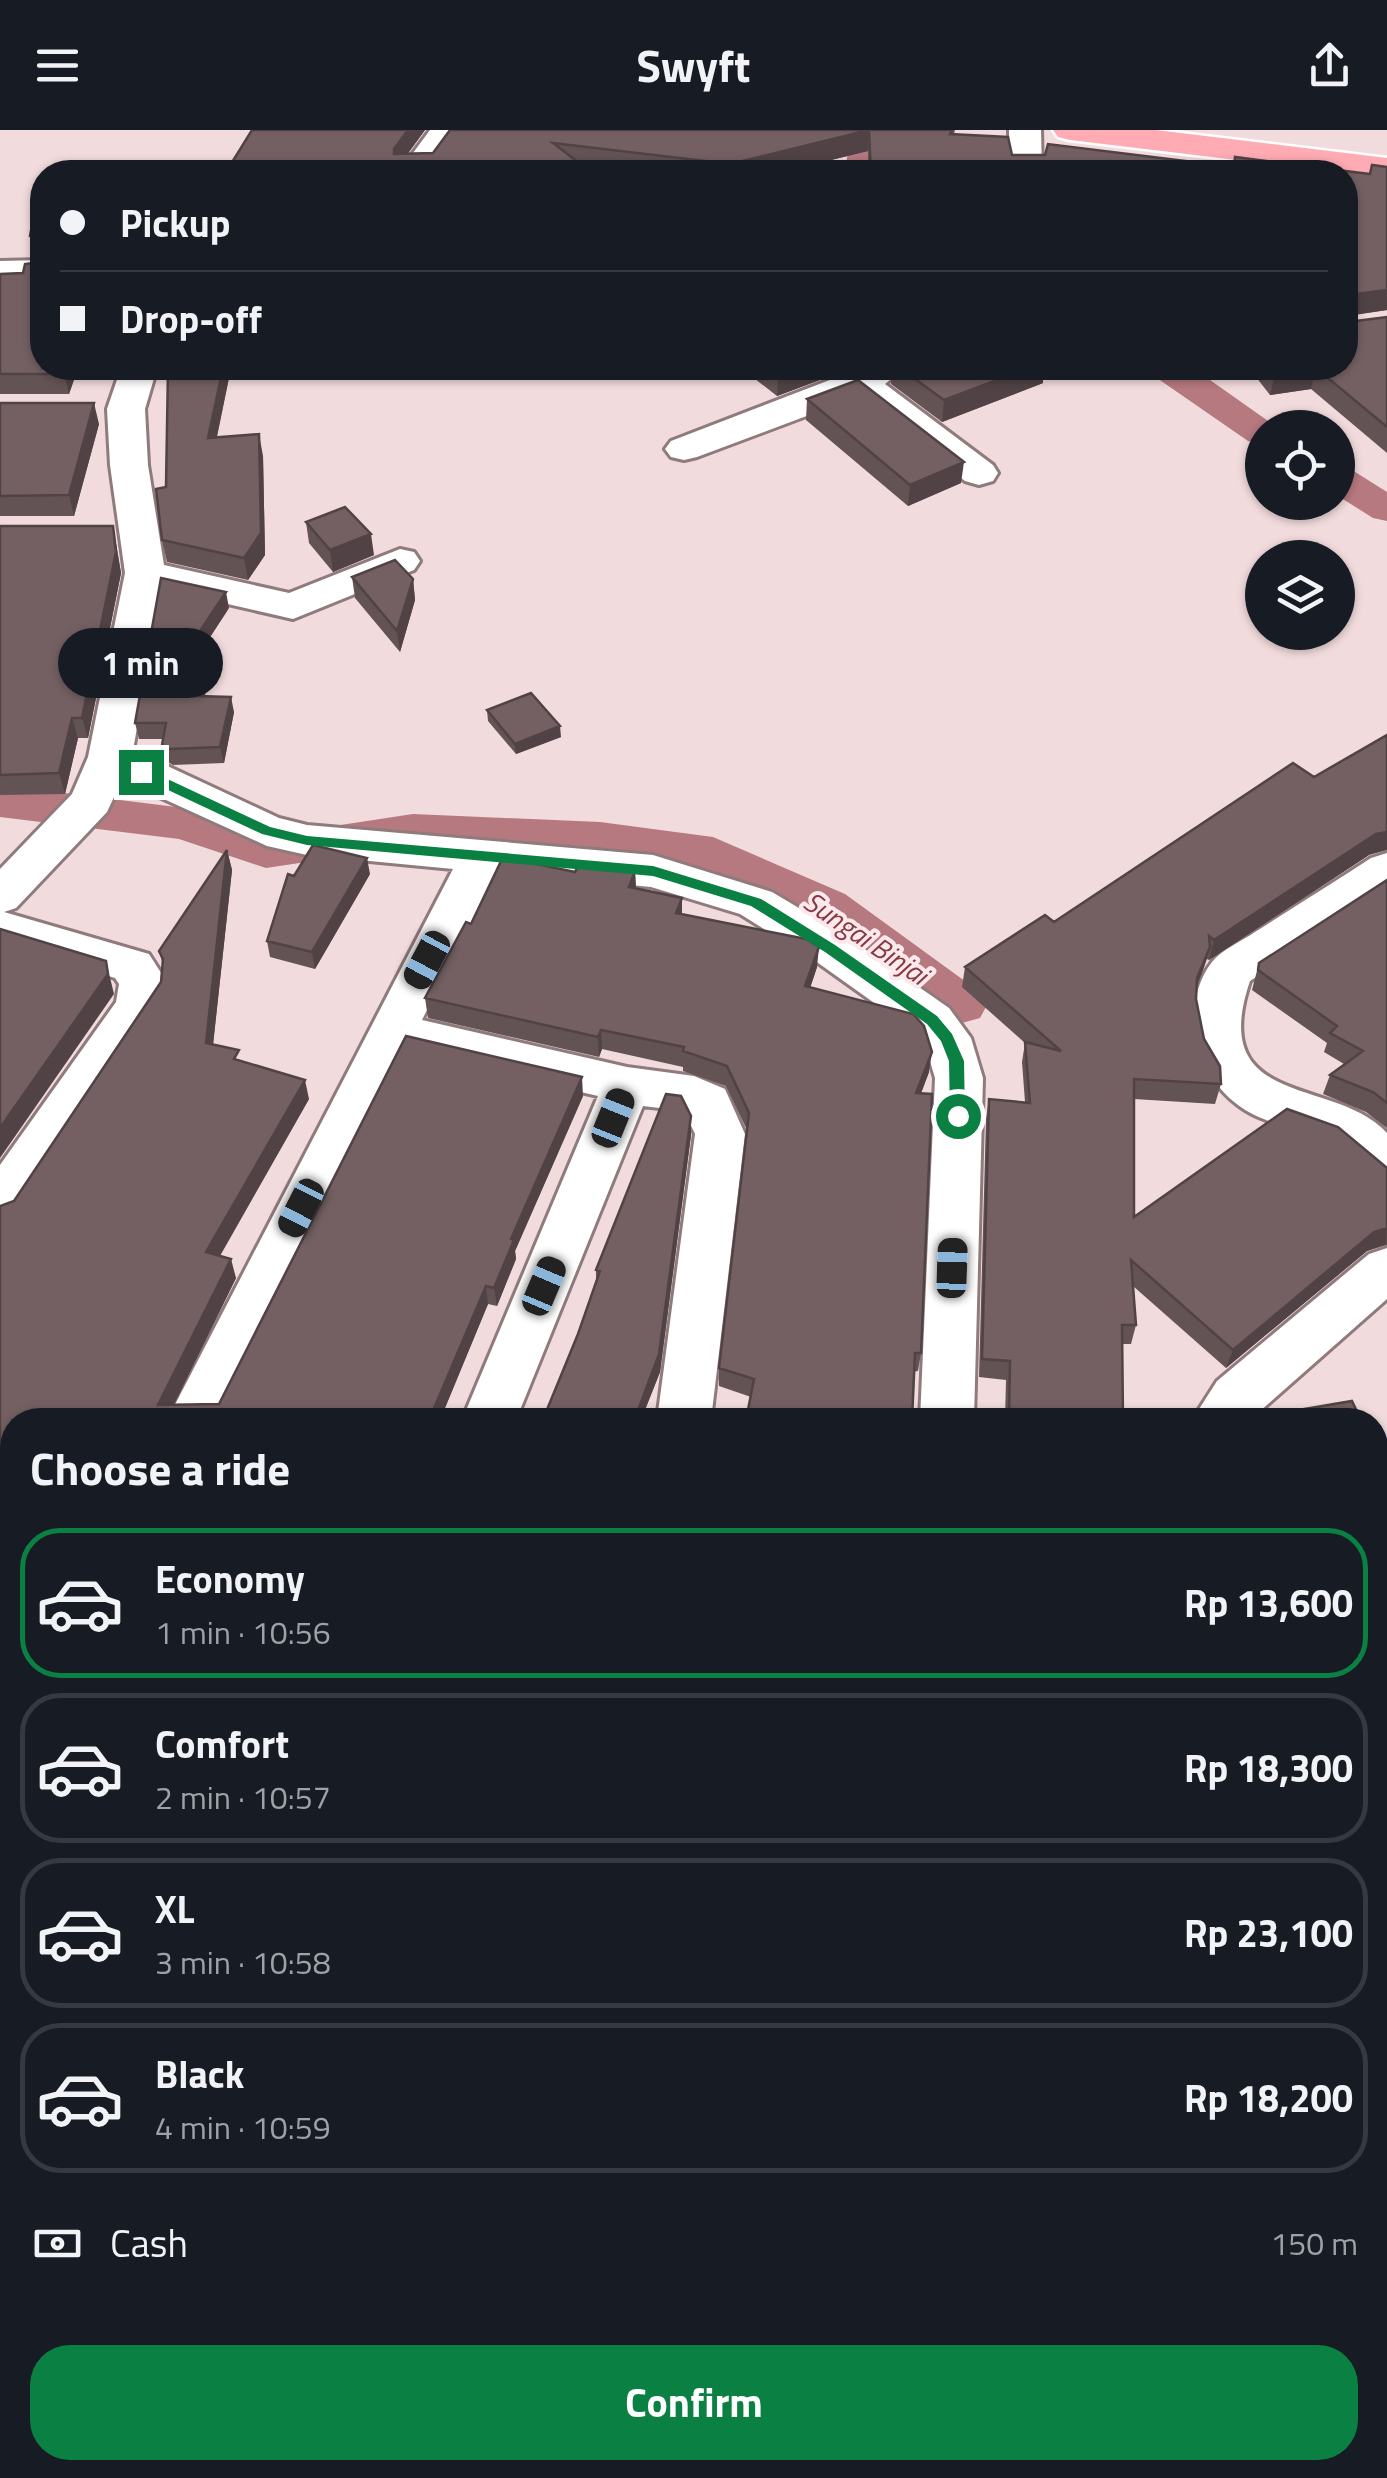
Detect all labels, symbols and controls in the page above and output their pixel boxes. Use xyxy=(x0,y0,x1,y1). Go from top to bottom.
text: Swyft xyxy=(637,31,750,99)
icon: menu xyxy=(30,38,85,93)
icon: share xyxy=(1302,38,1357,93)
text: Pickup xyxy=(120,194,230,252)
text: Drop-off xyxy=(120,290,262,348)
map controls xyxy=(1245,410,1355,650)
button: locate xyxy=(1245,410,1355,520)
button: layers xyxy=(1245,540,1355,650)
callout: 1 min xyxy=(58,627,224,697)
text: 1 min xyxy=(102,639,179,687)
route end xyxy=(119,750,164,795)
water label: Sungai Binjai xyxy=(795,880,940,997)
car xyxy=(400,926,454,994)
car xyxy=(588,1085,638,1151)
route start xyxy=(936,1094,981,1139)
car xyxy=(274,1174,328,1242)
car xyxy=(936,1237,968,1299)
car xyxy=(518,1253,570,1319)
text: Choose a ride xyxy=(30,1434,290,1502)
text: Economy xyxy=(155,1550,305,1608)
icon: car xyxy=(35,1558,125,1648)
text: Rp 13,600 xyxy=(1184,1574,1353,1632)
text: 1 min · 10:56 xyxy=(155,1608,331,1656)
text: Comfort xyxy=(155,1715,289,1773)
icon: car xyxy=(35,1723,125,1813)
text: Rp 18,300 xyxy=(1184,1739,1353,1797)
text: 2 min · 10:57 xyxy=(155,1773,331,1821)
text: XL xyxy=(155,1880,195,1938)
icon: car xyxy=(35,1888,125,1978)
text: Rp 23,100 xyxy=(1184,1904,1353,1962)
text: 3 min · 10:58 xyxy=(155,1938,331,1986)
text: Black xyxy=(155,2045,244,2103)
icon: car xyxy=(35,2053,125,2143)
text: Rp 18,200 xyxy=(1184,2069,1353,2127)
text: 4 min · 10:59 xyxy=(155,2103,331,2151)
text: Cash xyxy=(110,2214,188,2272)
icon: cash xyxy=(30,2216,85,2271)
text: 150 m xyxy=(1270,2219,1358,2267)
button: Confirm xyxy=(30,2345,1358,2460)

